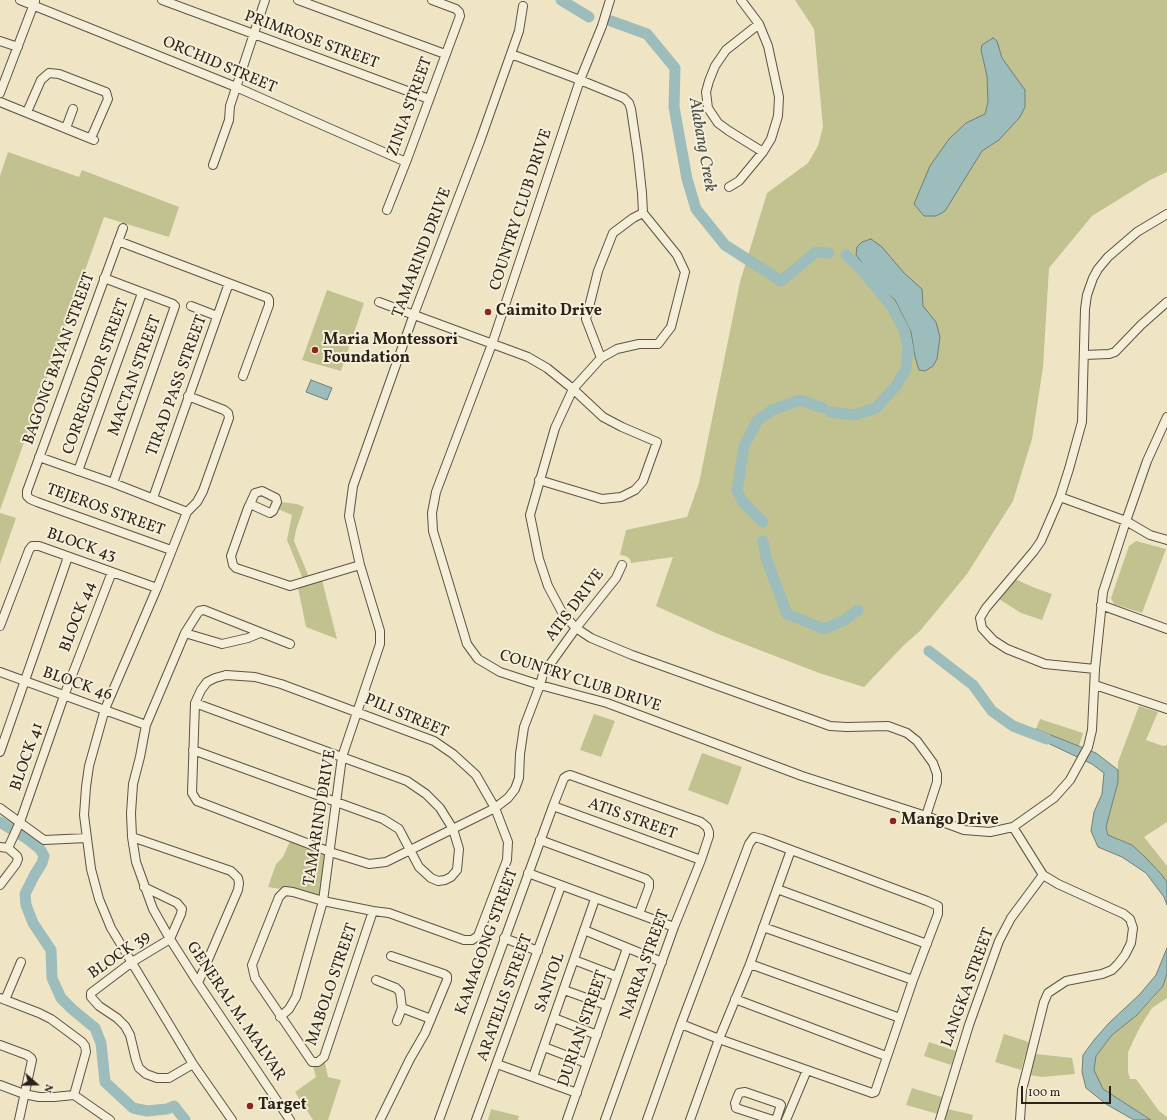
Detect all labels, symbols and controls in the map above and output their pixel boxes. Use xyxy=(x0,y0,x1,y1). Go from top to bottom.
street label: PRIMROSE STREET xyxy=(241,8,381,74)
street label: ORCHID STREET xyxy=(159,33,279,99)
street label: ZINIA STREET xyxy=(384,55,438,159)
water label: Alabang Creek xyxy=(683,96,719,194)
street label: COUNTRY CLUB DRIVE xyxy=(487,127,557,293)
street label: TAMARIND DRIVE xyxy=(389,185,457,321)
street label: BAGONG BAYAN STREET xyxy=(20,270,100,448)
street label: CORREGIDOR STREET xyxy=(60,296,134,458)
place label: Caimito Drive xyxy=(496,302,602,322)
marker: Caimito Drive xyxy=(483,307,493,317)
street label: MACTAN STREET xyxy=(105,313,167,439)
street label: TIRAD PASS STREET xyxy=(144,313,212,459)
place label: Maria Montessori Foundation xyxy=(323,331,458,369)
marker: Maria Montessori Foundation xyxy=(310,345,320,355)
street label: TEJEROS STREET xyxy=(43,481,167,541)
street label: BLOCK 43 xyxy=(44,525,118,567)
street label: ATIS DRIVE xyxy=(543,566,609,646)
street label: BLOCK 44 xyxy=(57,579,101,655)
street label: COUNTRY CLUB DRIVE xyxy=(497,647,663,717)
street label: BLOCK 46 xyxy=(40,664,114,706)
street label: PILI STREET xyxy=(361,691,451,743)
street label: BLOCK 41 xyxy=(7,720,49,794)
street label: TAMARIND DRIVE xyxy=(301,748,341,888)
street label: ATIS STREET xyxy=(585,795,679,845)
place label: Mango Drive xyxy=(901,811,999,831)
marker: Mango Drive xyxy=(888,816,898,826)
street label: KAMAGONG STREET xyxy=(453,866,523,1018)
street label: NARRA STREET xyxy=(617,907,675,1023)
street label: MABOLO STREET xyxy=(303,921,363,1049)
street label: LANGKA STREET xyxy=(939,926,999,1050)
street label: BLOCK 39 xyxy=(85,928,155,984)
street label: ARATELIS STREET xyxy=(474,932,538,1064)
street label: GENERAL M. MALVAR xyxy=(181,939,289,1085)
street label: SANTOL xyxy=(532,951,570,1015)
street label: DURIAN STREET xyxy=(555,968,613,1090)
north arrow xyxy=(16,1064,56,1104)
scale bar xyxy=(1023,1078,1113,1104)
text: N xyxy=(39,1082,56,1095)
text: 100 m xyxy=(1028,1085,1060,1101)
place label: Target xyxy=(258,1096,307,1116)
marker: Target xyxy=(245,1101,255,1111)

